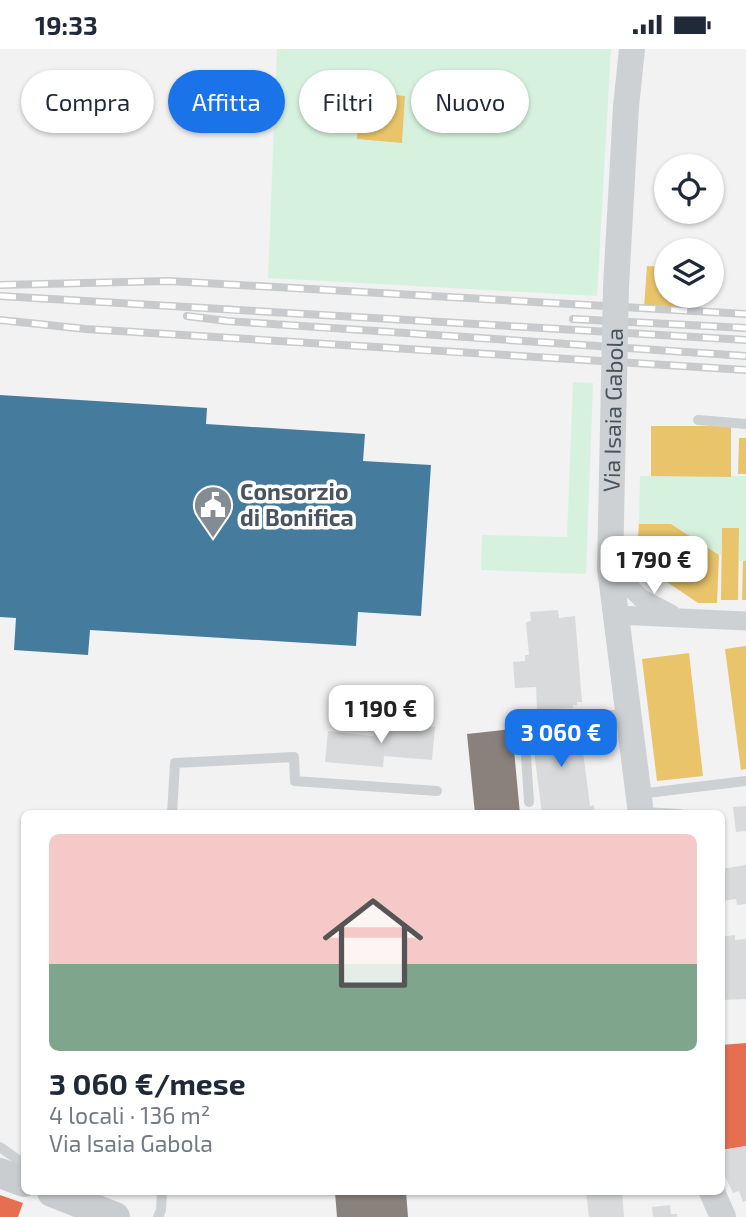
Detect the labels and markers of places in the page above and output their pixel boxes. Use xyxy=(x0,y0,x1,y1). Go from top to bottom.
place label: Consorzio di Bonifica xyxy=(240,477,354,531)
public building icon: Consorzio di Bonifica xyxy=(192,484,234,539)
pin: 1 790 € xyxy=(589,537,719,596)
pin: 1 190 € xyxy=(316,685,446,745)
pin: 3 060 € xyxy=(496,709,626,769)

